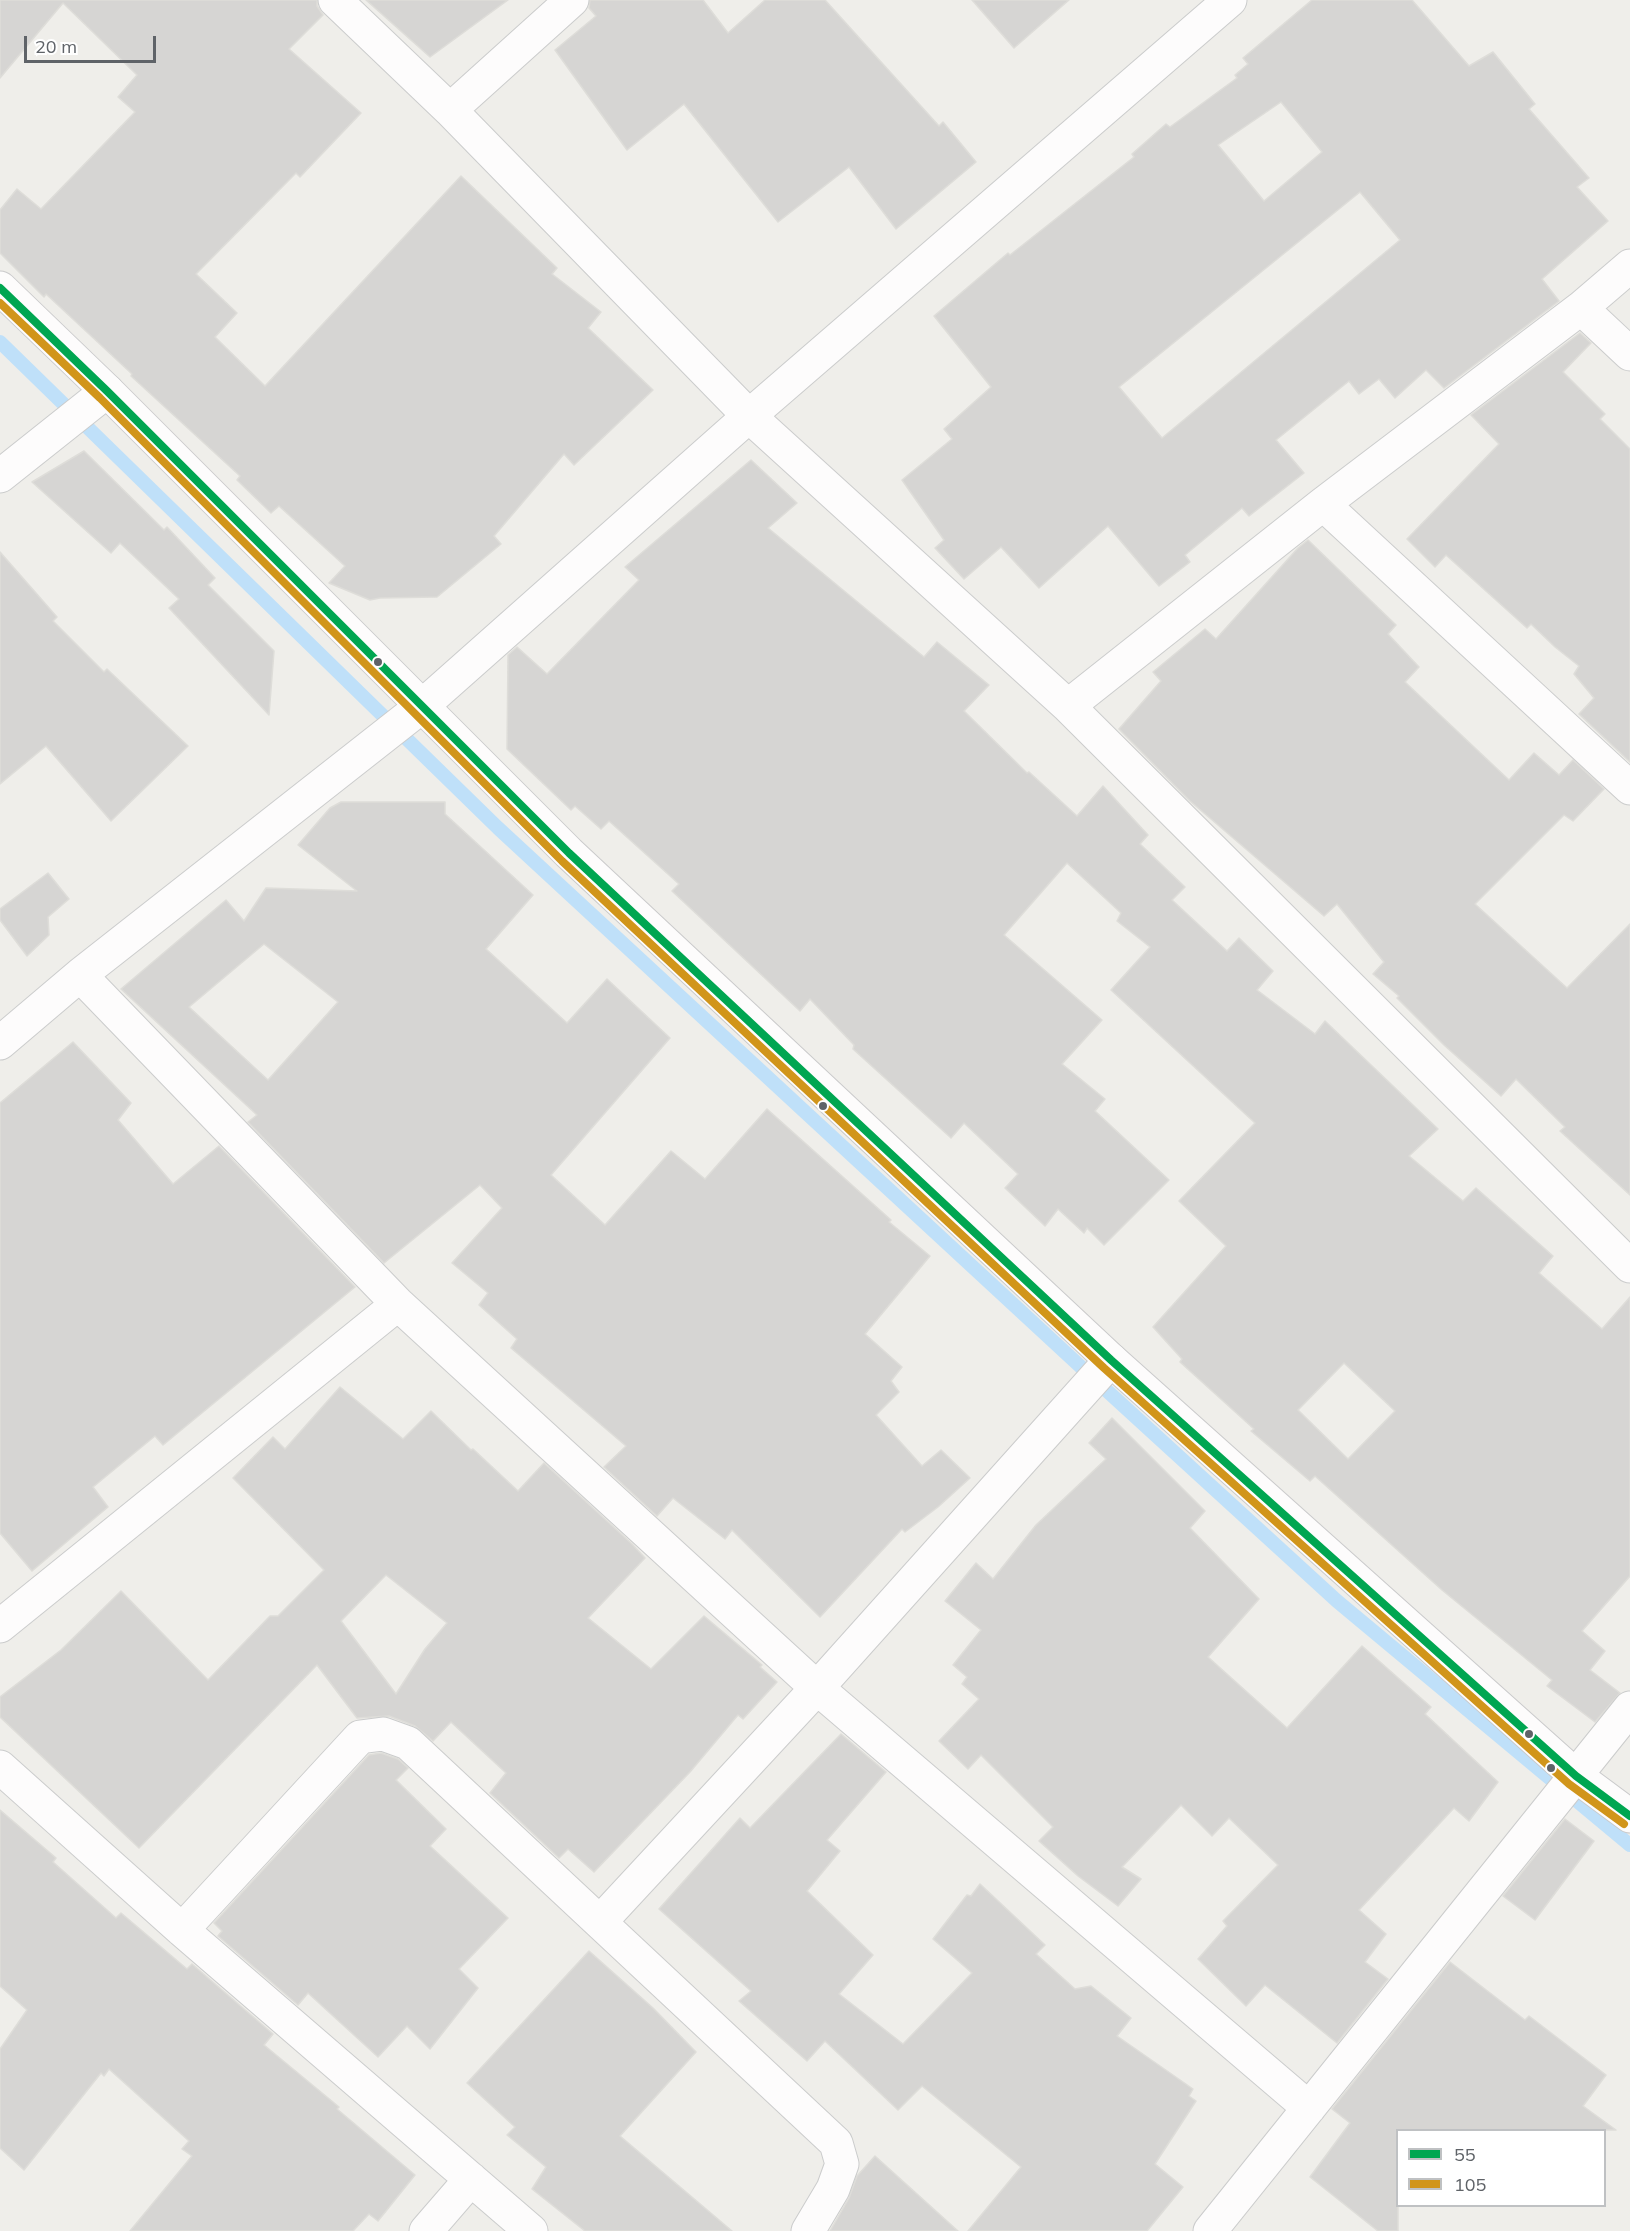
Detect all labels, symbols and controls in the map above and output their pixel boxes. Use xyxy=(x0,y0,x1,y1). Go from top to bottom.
scale bar xyxy=(27,24,159,62)
text: 20 m xyxy=(35,35,77,58)
unlabelled marker xyxy=(372,656,384,668)
unlabelled marker xyxy=(817,1100,829,1112)
unlabelled marker xyxy=(1523,1728,1535,1740)
unlabelled marker xyxy=(1545,1762,1557,1774)
legend xyxy=(1396,2129,1606,2207)
text: 55 xyxy=(1454,2143,1476,2166)
text: 105 xyxy=(1454,2173,1486,2196)

